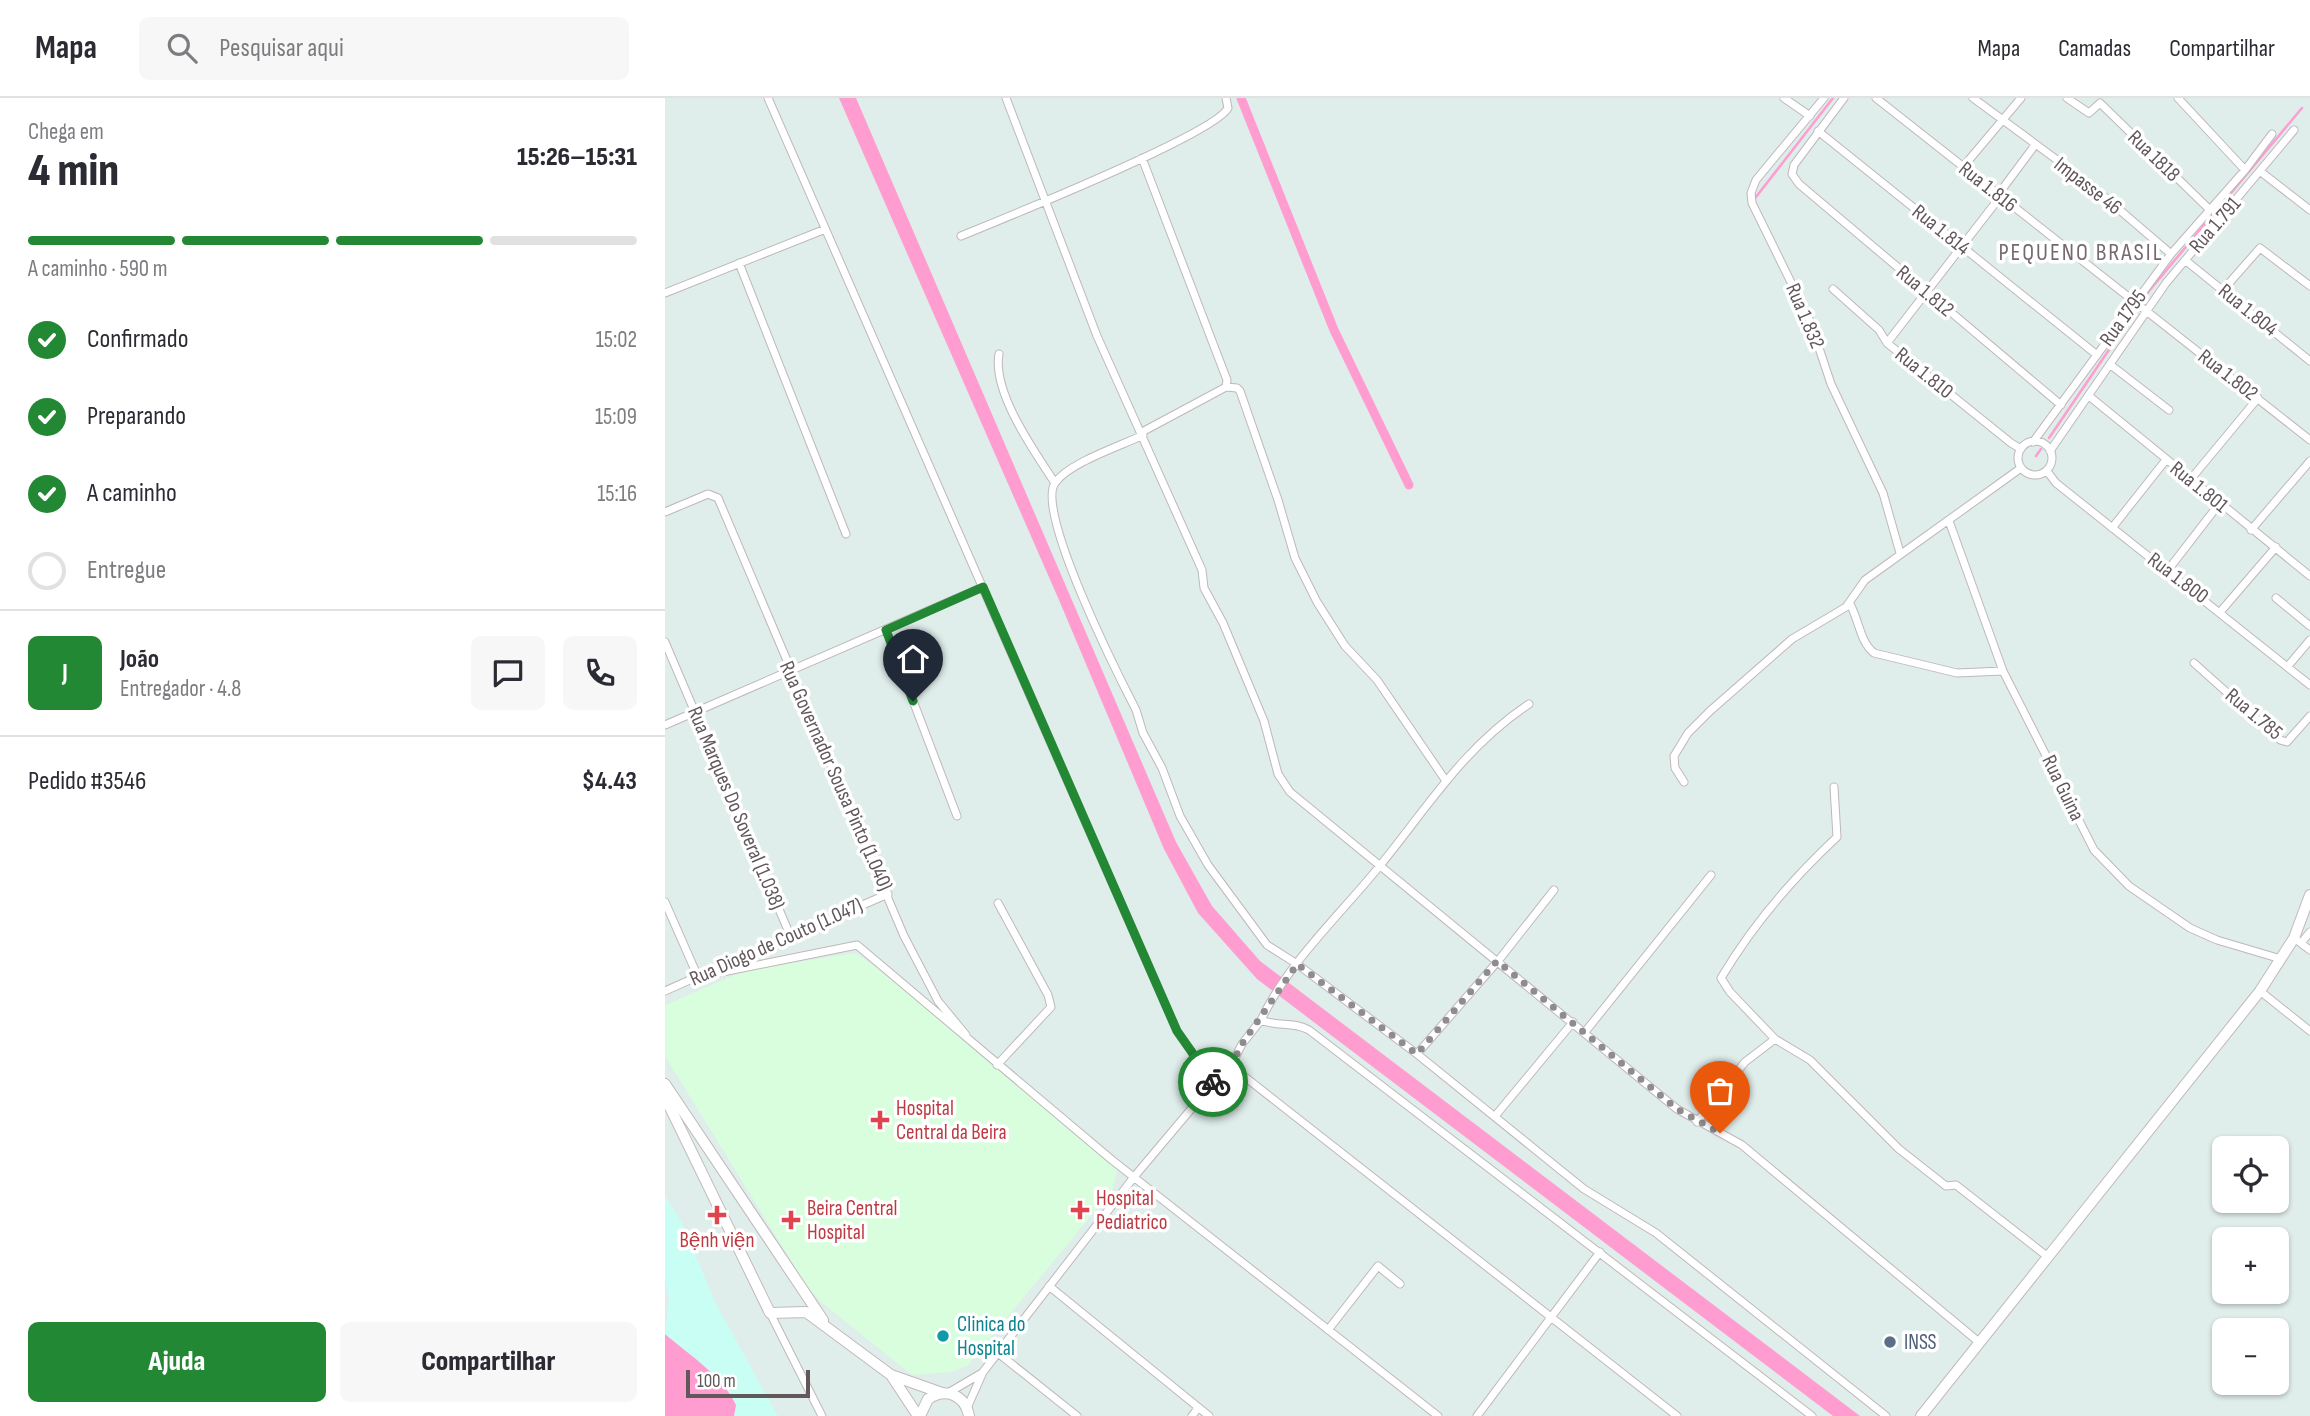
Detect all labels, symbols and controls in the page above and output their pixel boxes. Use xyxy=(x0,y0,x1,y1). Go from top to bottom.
search box xyxy=(139,17,629,80)
text: Mapa xyxy=(35,28,97,68)
icon: search xyxy=(163,29,201,67)
text: Pesquisar aqui xyxy=(219,33,344,64)
text: Mapa xyxy=(1978,34,2020,63)
text: Camadas xyxy=(2058,34,2131,63)
text: Compartilhar xyxy=(2169,34,2275,63)
text: Chega em xyxy=(28,118,104,146)
street label: Rua 1818 xyxy=(2123,125,2185,187)
text: 15:26–15:31 xyxy=(517,142,637,173)
text: 4 min xyxy=(28,144,119,199)
street label: Impasse 46 xyxy=(2049,152,2127,220)
street label: Rua 1.816 xyxy=(1954,156,2022,218)
street label: Rua 1.791 xyxy=(2184,191,2247,258)
street label: Rua 1.814 xyxy=(1907,199,1975,261)
district label: PEQUENO BRASIL xyxy=(1998,238,2164,267)
text: A caminho · 590 m xyxy=(28,255,168,283)
street label: Rua 1.812 xyxy=(1891,260,1959,322)
street label: Rua 1.804 xyxy=(2213,279,2283,342)
street label: Rua 1.832 xyxy=(1780,280,1830,352)
street label: Rua 1795 xyxy=(2094,285,2152,351)
icon: check xyxy=(28,321,66,359)
text: Confirmado xyxy=(87,324,188,355)
text: 15:02 xyxy=(596,326,637,354)
street label: Rua 1.810 xyxy=(1890,342,1958,404)
street label: Rua 1.802 xyxy=(2193,344,2263,406)
icon: check xyxy=(28,398,66,436)
text: Preparando xyxy=(87,401,186,432)
text: 15:09 xyxy=(595,403,637,431)
street label: Rua 1.801 xyxy=(2165,456,2234,518)
icon: check xyxy=(28,475,66,513)
text: A caminho xyxy=(87,478,177,509)
text: 15:16 xyxy=(597,480,637,508)
street label: Rua 1.800 xyxy=(2143,547,2213,609)
text: Entregue xyxy=(87,555,166,586)
pin xyxy=(883,629,943,701)
button: chat xyxy=(471,636,545,710)
button: phone xyxy=(563,636,637,710)
icon: home xyxy=(894,640,932,678)
text: João xyxy=(120,644,159,675)
street label: Rua Governador Sousa Pinto (1.040) xyxy=(774,657,898,895)
text: J xyxy=(62,658,68,689)
text: Entregador · 4.8 xyxy=(120,675,241,703)
street label: Rua 1.785 xyxy=(2220,683,2288,745)
street label: Rua Marques Do Soveral (1.038) xyxy=(682,703,790,913)
street label: Rua Guina xyxy=(2036,751,2090,825)
text: Pedido #3546 xyxy=(28,766,146,797)
text: $4.43 xyxy=(582,766,637,797)
street label: Rua Diogo de Couto (1.047) xyxy=(686,893,866,991)
courier xyxy=(1178,1047,1248,1117)
pin xyxy=(1690,1061,1750,1133)
icon: bike xyxy=(1194,1063,1232,1101)
icon: bag xyxy=(1701,1072,1739,1110)
place label: Hospital Central da Beira xyxy=(896,1096,1007,1145)
marker: Hospital Central da Beira xyxy=(870,1110,890,1130)
map controls xyxy=(2212,1136,2289,1395)
button: locate xyxy=(2212,1136,2289,1213)
place label: Hospital Pediatrico xyxy=(1096,1186,1167,1235)
place label: Beira Central Hospital xyxy=(807,1196,897,1245)
marker: Hospital Pediatrico xyxy=(1070,1200,1090,1220)
marker: Bệnh viện xyxy=(707,1205,727,1225)
marker: Beira Central Hospital xyxy=(781,1210,801,1230)
button: + xyxy=(2212,1227,2289,1304)
place label: Bệnh viện xyxy=(679,1228,755,1253)
place label: Clinica do Hospital xyxy=(957,1312,1025,1361)
button: − xyxy=(2212,1318,2289,1395)
button: Ajuda xyxy=(28,1322,326,1402)
button: Compartilhar xyxy=(340,1322,637,1402)
marker: Clinica do Hospital xyxy=(935,1328,951,1344)
place label: INSS xyxy=(1904,1330,1937,1355)
marker: INSS xyxy=(1882,1334,1898,1350)
scale bar xyxy=(686,1367,810,1399)
text: 100 m xyxy=(697,1370,736,1393)

